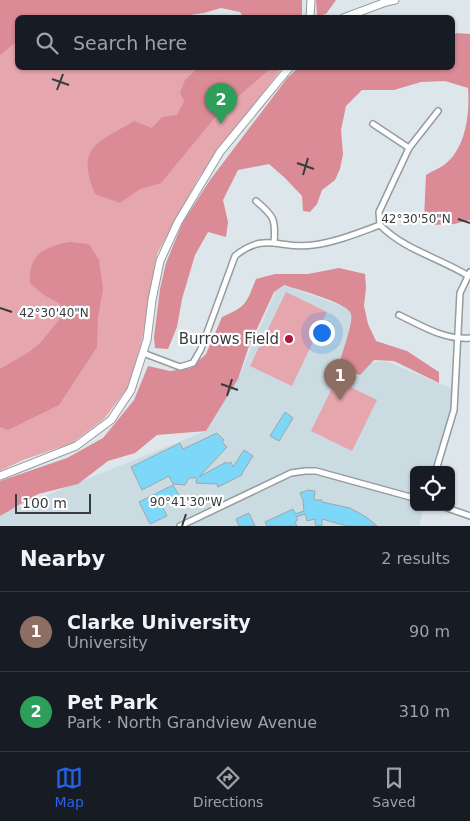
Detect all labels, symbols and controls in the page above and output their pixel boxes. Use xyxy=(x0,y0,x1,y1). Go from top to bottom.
search box xyxy=(15,15,455,70)
icon: search xyxy=(33,29,61,57)
text: Search here xyxy=(73,32,187,54)
pin: 2 xyxy=(205,83,237,124)
text: 42°30'50"N xyxy=(381,212,451,226)
text: 42°30'40"N xyxy=(19,306,89,320)
your location xyxy=(309,320,335,346)
place label: Burrows Field xyxy=(179,330,279,348)
marker: Burrows Field xyxy=(283,333,295,345)
pin: 1 xyxy=(324,359,356,400)
map controls xyxy=(410,466,455,511)
button: locate xyxy=(410,466,455,511)
scale bar xyxy=(15,491,91,514)
text: 100 m xyxy=(22,495,67,511)
text: 90°41'30"W xyxy=(150,495,222,509)
text: Nearby xyxy=(20,547,105,571)
text: 2 results xyxy=(381,549,450,568)
text: Clarke University xyxy=(67,611,251,633)
text: 1 xyxy=(30,622,42,641)
text: 90 m xyxy=(409,622,450,641)
text: University xyxy=(67,633,148,652)
text: Pet Park xyxy=(67,691,158,713)
text: 2 xyxy=(30,702,42,721)
text: 310 m xyxy=(399,702,450,721)
text: Park · North Grandview Avenue xyxy=(67,713,317,732)
tab: Map xyxy=(54,764,84,810)
tab: Directions xyxy=(193,764,263,810)
tab: Saved xyxy=(372,764,416,810)

